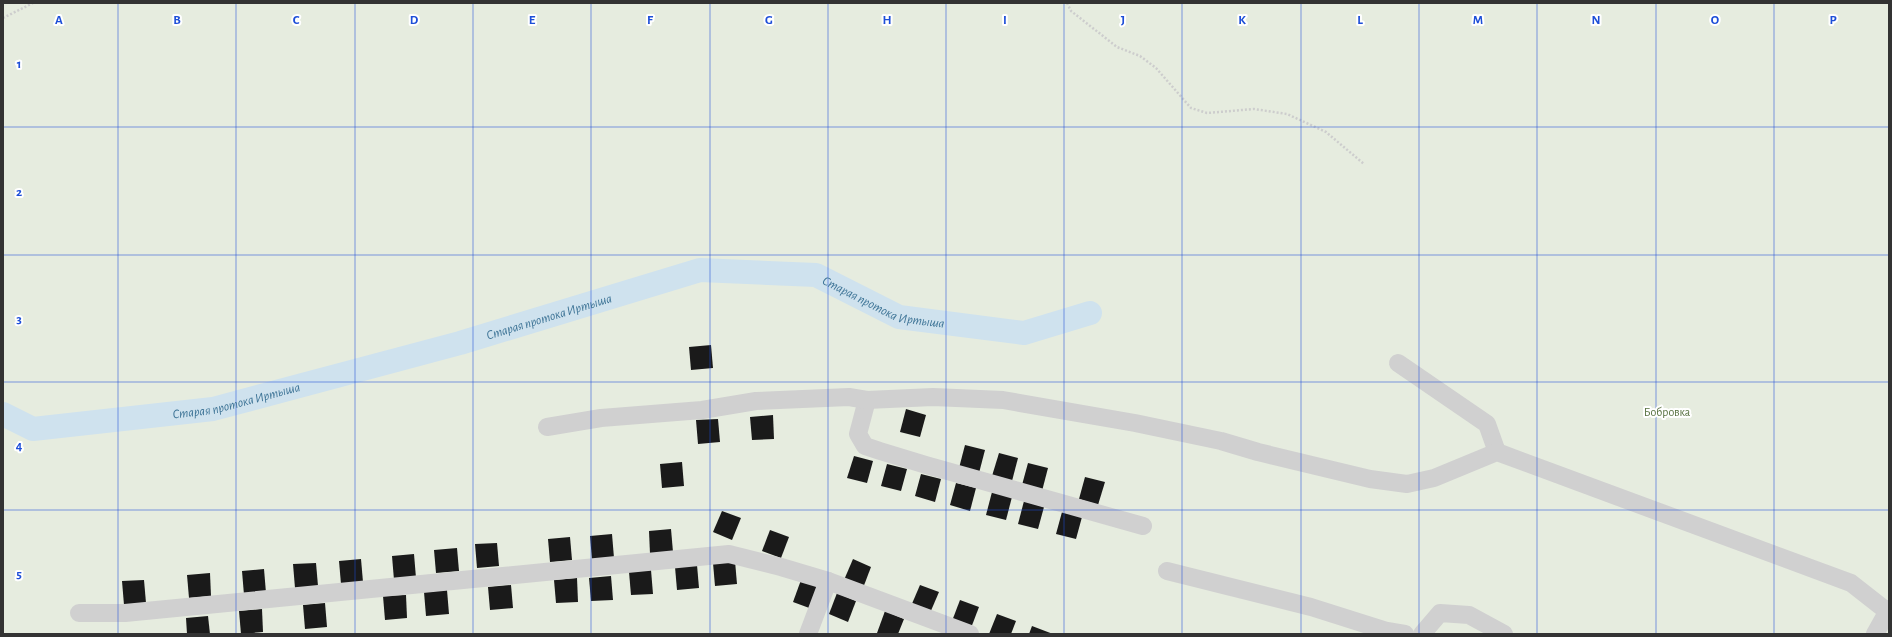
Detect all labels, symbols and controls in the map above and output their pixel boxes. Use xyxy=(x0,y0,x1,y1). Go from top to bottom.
text: A xyxy=(55,14,63,27)
text: B xyxy=(173,14,181,27)
text: C xyxy=(293,14,300,27)
text: D xyxy=(410,14,419,27)
text: E xyxy=(529,14,536,27)
text: F xyxy=(647,14,654,27)
text: G xyxy=(765,14,773,27)
text: H xyxy=(882,14,892,27)
text: I xyxy=(1003,14,1007,27)
text: J xyxy=(1121,14,1125,27)
text: K xyxy=(1238,14,1246,27)
text: L xyxy=(1357,14,1363,27)
text: M xyxy=(1473,14,1483,27)
text: N xyxy=(1591,14,1601,27)
text: O xyxy=(1711,14,1720,27)
text: P xyxy=(1829,14,1837,27)
text: 1 xyxy=(17,58,21,71)
text: 2 xyxy=(16,186,22,199)
water label: Старая протока Иртыша xyxy=(820,274,946,331)
water label: Старая протока Иртыша xyxy=(485,292,614,343)
text: 3 xyxy=(16,313,22,326)
water label: Старая протока Иртыша xyxy=(172,381,302,421)
park label: Бобровка xyxy=(1644,406,1691,418)
text: 4 xyxy=(16,440,23,453)
text: 5 xyxy=(16,568,22,581)

